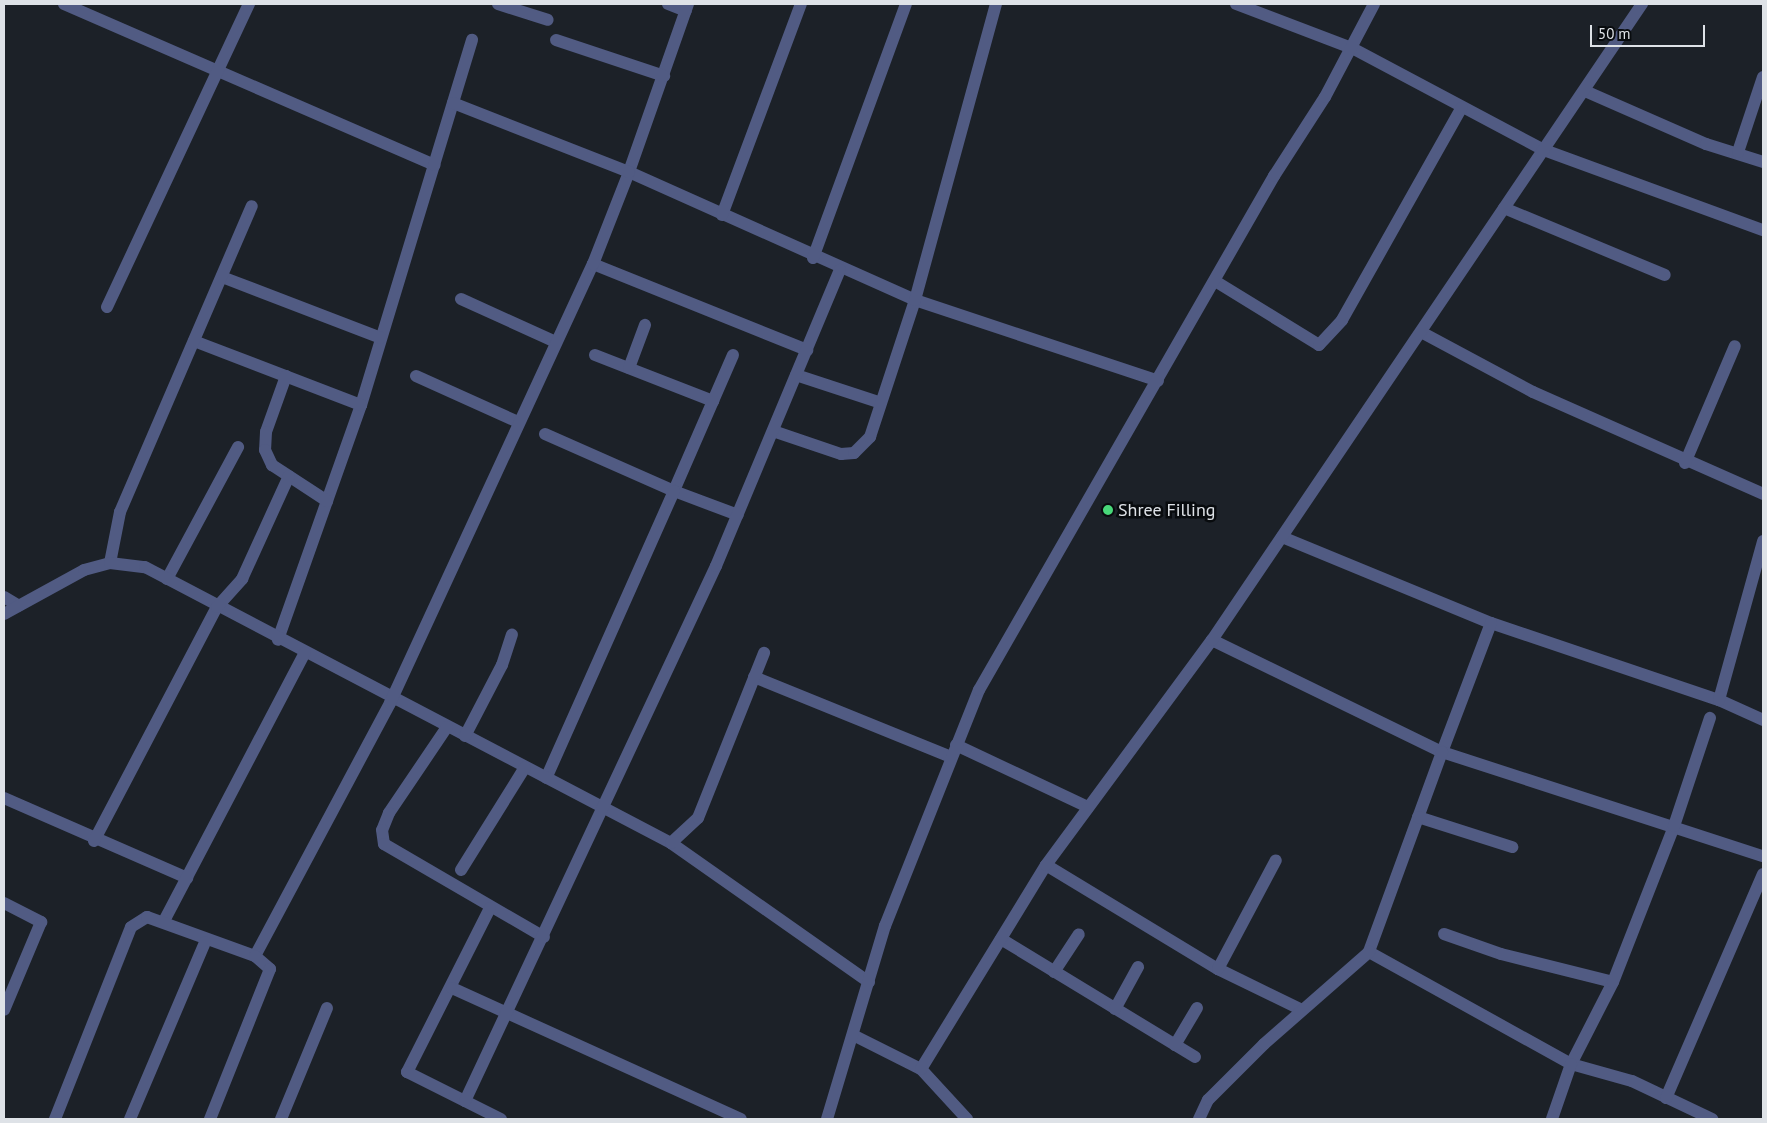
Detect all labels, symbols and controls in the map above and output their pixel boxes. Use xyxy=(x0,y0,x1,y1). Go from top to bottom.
scale bar xyxy=(1592,15,1707,47)
text: 50 m xyxy=(1598,24,1631,43)
place label: Shree Filling xyxy=(1118,499,1215,521)
marker: Shree Filling xyxy=(1102,504,1114,516)

